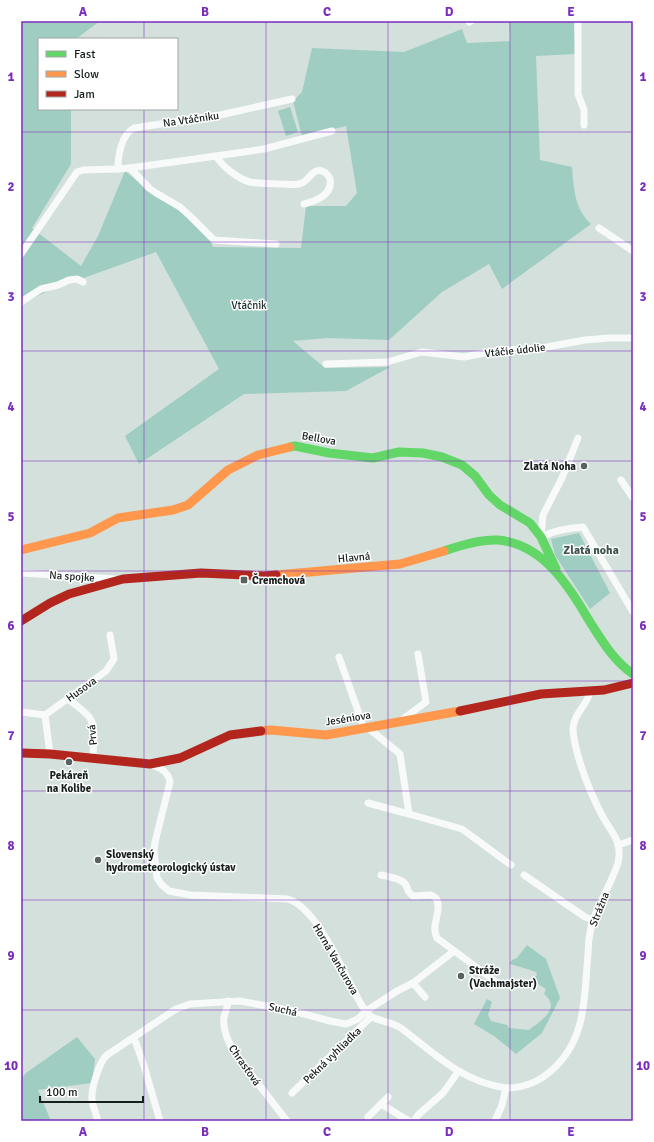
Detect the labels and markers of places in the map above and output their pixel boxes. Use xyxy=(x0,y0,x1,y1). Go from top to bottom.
place label: Zlatá Noha xyxy=(523,460,576,473)
marker: Zlatá Noha xyxy=(579,461,589,471)
place label: Čremchová xyxy=(252,572,305,587)
marker: Čremchová xyxy=(239,575,249,585)
marker: Pekáreň na Kolibe xyxy=(64,757,74,767)
place label: Pekáreň na Kolibe xyxy=(47,769,92,795)
place label: Slovenský hydrometeorologický ústav xyxy=(106,848,236,874)
marker: Slovenský hydrometeorologický ústav xyxy=(93,855,103,865)
place label: Stráže (Vachmajster) xyxy=(469,964,537,990)
marker: Stráže (Vachmajster) xyxy=(456,971,466,981)

